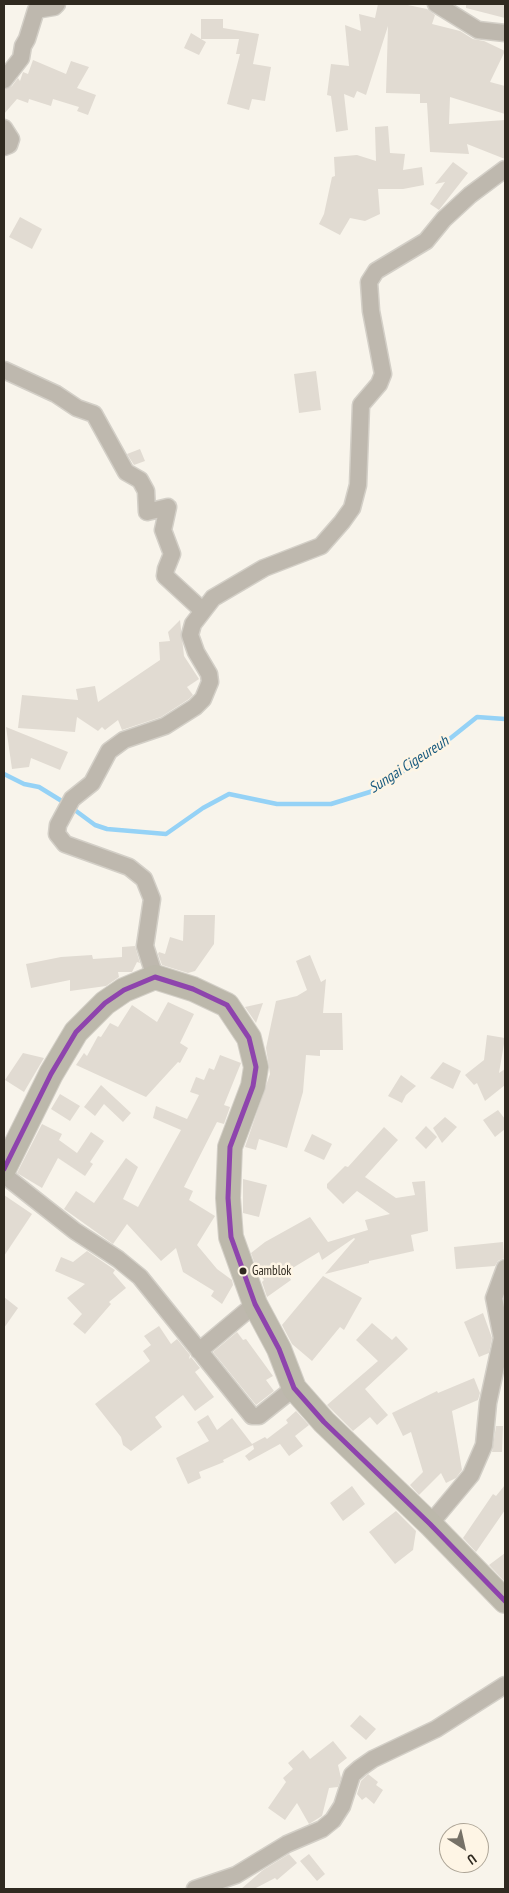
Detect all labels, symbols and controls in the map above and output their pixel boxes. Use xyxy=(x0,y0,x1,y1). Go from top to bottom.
water label: Sungai Cigeureuh xyxy=(366,733,452,797)
place label: Gamblok xyxy=(252,1263,291,1279)
marker: Gamblok xyxy=(238,1266,248,1276)
north arrow xyxy=(439,1823,489,1873)
text: U xyxy=(464,1850,480,1869)

